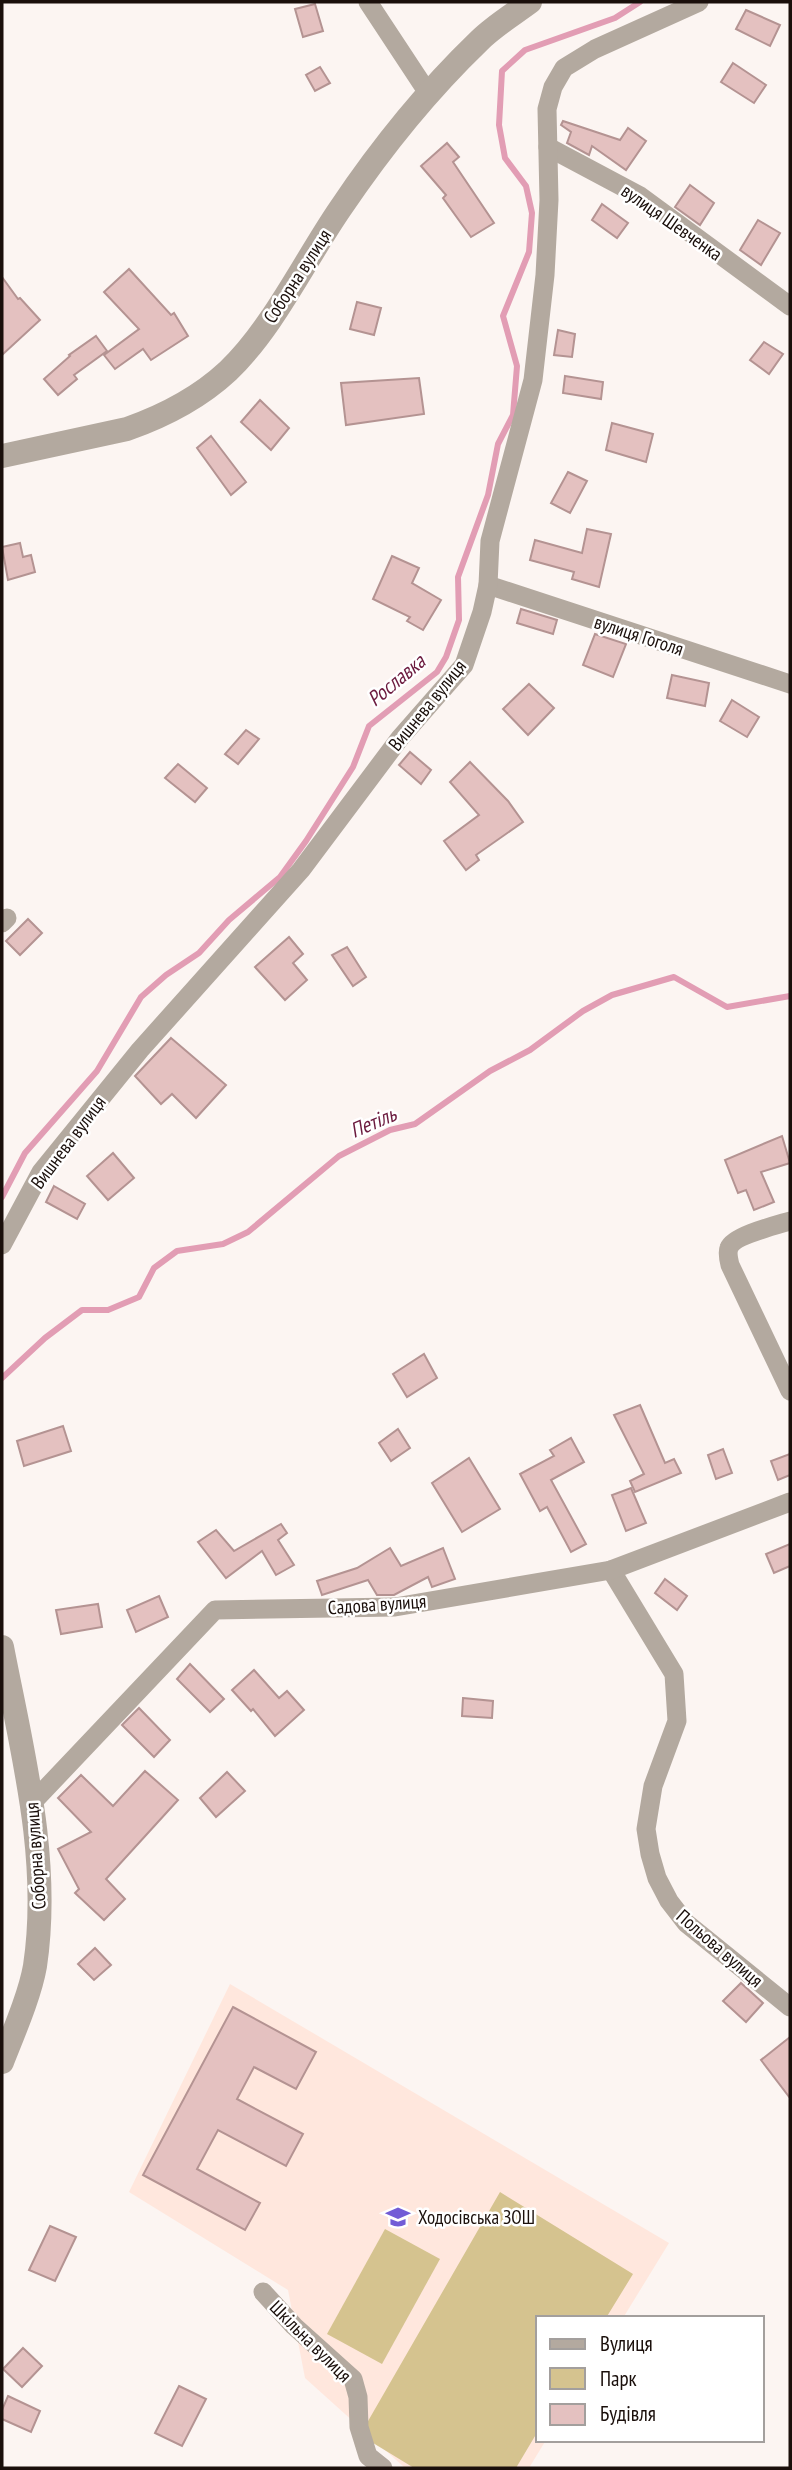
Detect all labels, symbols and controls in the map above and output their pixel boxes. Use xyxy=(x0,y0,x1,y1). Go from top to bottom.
street label: вулиця Шевченка xyxy=(617,178,727,266)
street label: Соборна вулиця xyxy=(258,224,336,328)
street label: вулиця Гоголя xyxy=(591,609,687,661)
water label: Рославка xyxy=(362,647,432,712)
street label: Вишнева вулиця xyxy=(383,655,471,755)
street label: Вишнева вулиця xyxy=(25,1091,111,1193)
water label: Петіль xyxy=(346,1100,401,1144)
street label: Садова вулиця xyxy=(327,1589,427,1619)
street label: Соборна вулиця xyxy=(19,1802,51,1910)
street label: Польова вулиця xyxy=(672,1904,768,1992)
school or university icon: Ходосівська ЗОШ xyxy=(384,2203,412,2231)
place label: Ходосівська ЗОШ xyxy=(418,2205,535,2229)
street label: Шкільна вулиця xyxy=(265,2295,357,2387)
legend xyxy=(536,2316,764,2442)
text: Вулиця xyxy=(600,2330,653,2357)
text: Парк xyxy=(600,2365,637,2392)
text: Будівля xyxy=(600,2400,656,2427)

